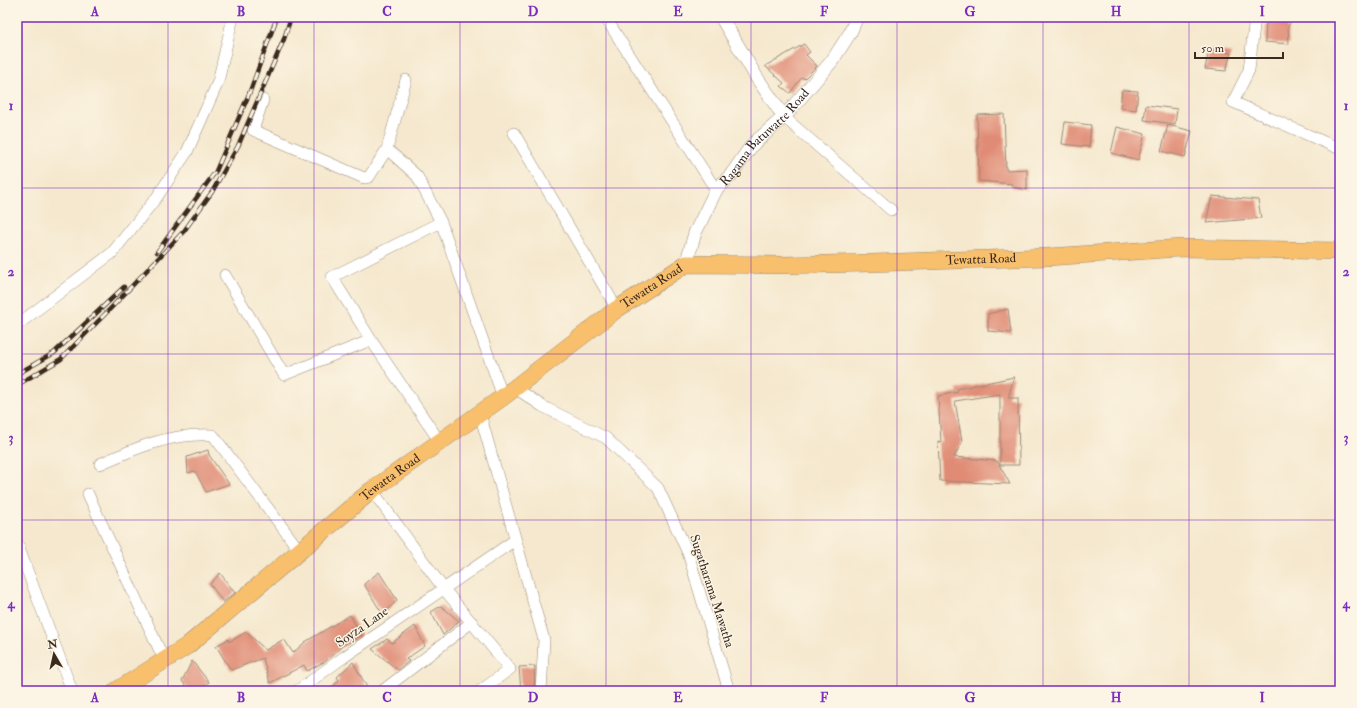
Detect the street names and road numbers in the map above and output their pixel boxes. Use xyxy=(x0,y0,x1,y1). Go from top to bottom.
street label: Ragama Batuwatte Road xyxy=(716,85,813,190)
street label: Tewatta Road xyxy=(945,250,1017,268)
street label: Tewatta Road xyxy=(618,260,686,312)
street label: Tewatta Road xyxy=(357,450,424,505)
street label: Sugatharama Mawatha xyxy=(686,533,738,650)
street label: Soyza Lane xyxy=(333,603,392,652)

